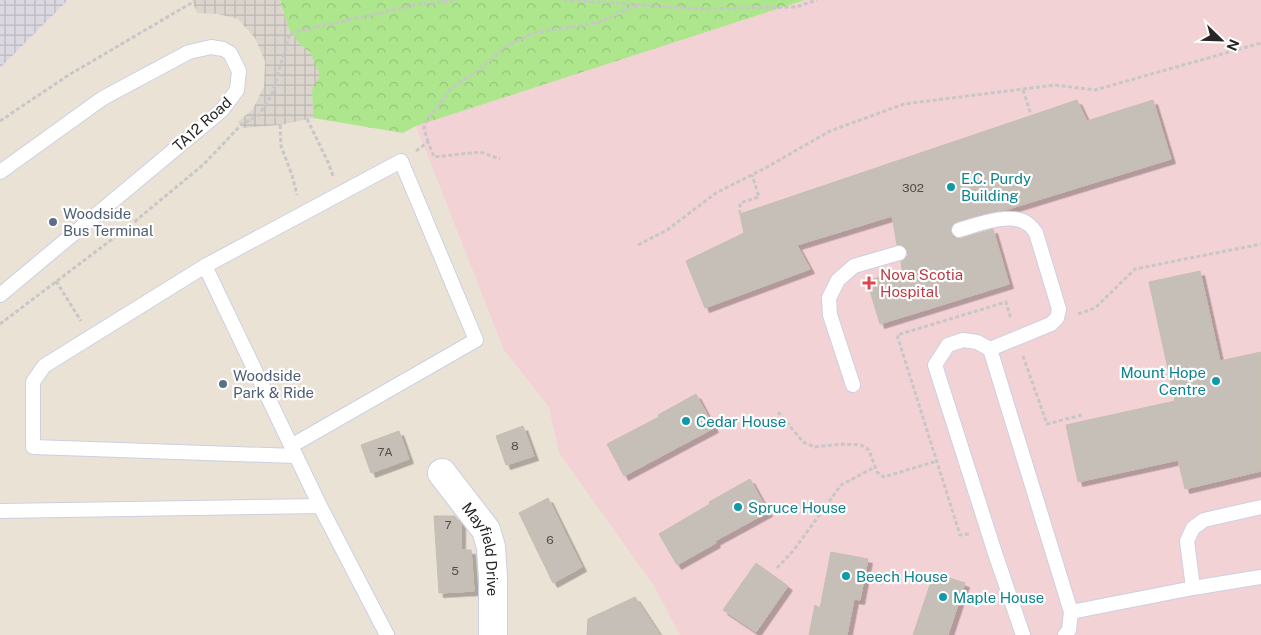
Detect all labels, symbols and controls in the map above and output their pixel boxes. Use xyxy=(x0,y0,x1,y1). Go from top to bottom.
north arrow xyxy=(1196,15,1246,65)
text: N xyxy=(1223,37,1242,53)
street label: TA12 Road xyxy=(169,93,235,155)
place label: E.C. Purdy Building xyxy=(961,170,1031,204)
house number: 302 xyxy=(902,181,924,195)
marker: E.C. Purdy Building xyxy=(945,181,957,193)
place label: Woodside Bus Terminal xyxy=(63,205,153,239)
marker: Woodside Bus Terminal xyxy=(47,216,59,228)
place label: Nova Scotia Hospital xyxy=(880,266,963,300)
marker: Nova Scotia Hospital xyxy=(862,276,876,290)
place label: Mount Hope Centre xyxy=(1120,364,1206,398)
place label: Woodside Park & Ride xyxy=(233,367,314,401)
marker: Mount Hope Centre xyxy=(1210,375,1222,387)
marker: Woodside Park & Ride xyxy=(217,378,229,390)
place label: Cedar House xyxy=(696,413,786,430)
marker: Cedar House xyxy=(680,415,692,427)
house number: 8 xyxy=(511,439,519,453)
house number: 7A xyxy=(377,445,393,459)
street label: Mayfield Drive xyxy=(459,499,502,596)
place label: Spruce House xyxy=(748,499,846,516)
marker: Spruce House xyxy=(732,501,744,513)
house number: 7 xyxy=(444,518,452,532)
house number: 6 xyxy=(546,533,554,547)
house number: 5 xyxy=(451,564,459,578)
place label: Beech House xyxy=(856,568,948,585)
marker: Beech House xyxy=(840,570,852,582)
place label: Maple House xyxy=(953,589,1044,606)
marker: Maple House xyxy=(937,591,949,603)

